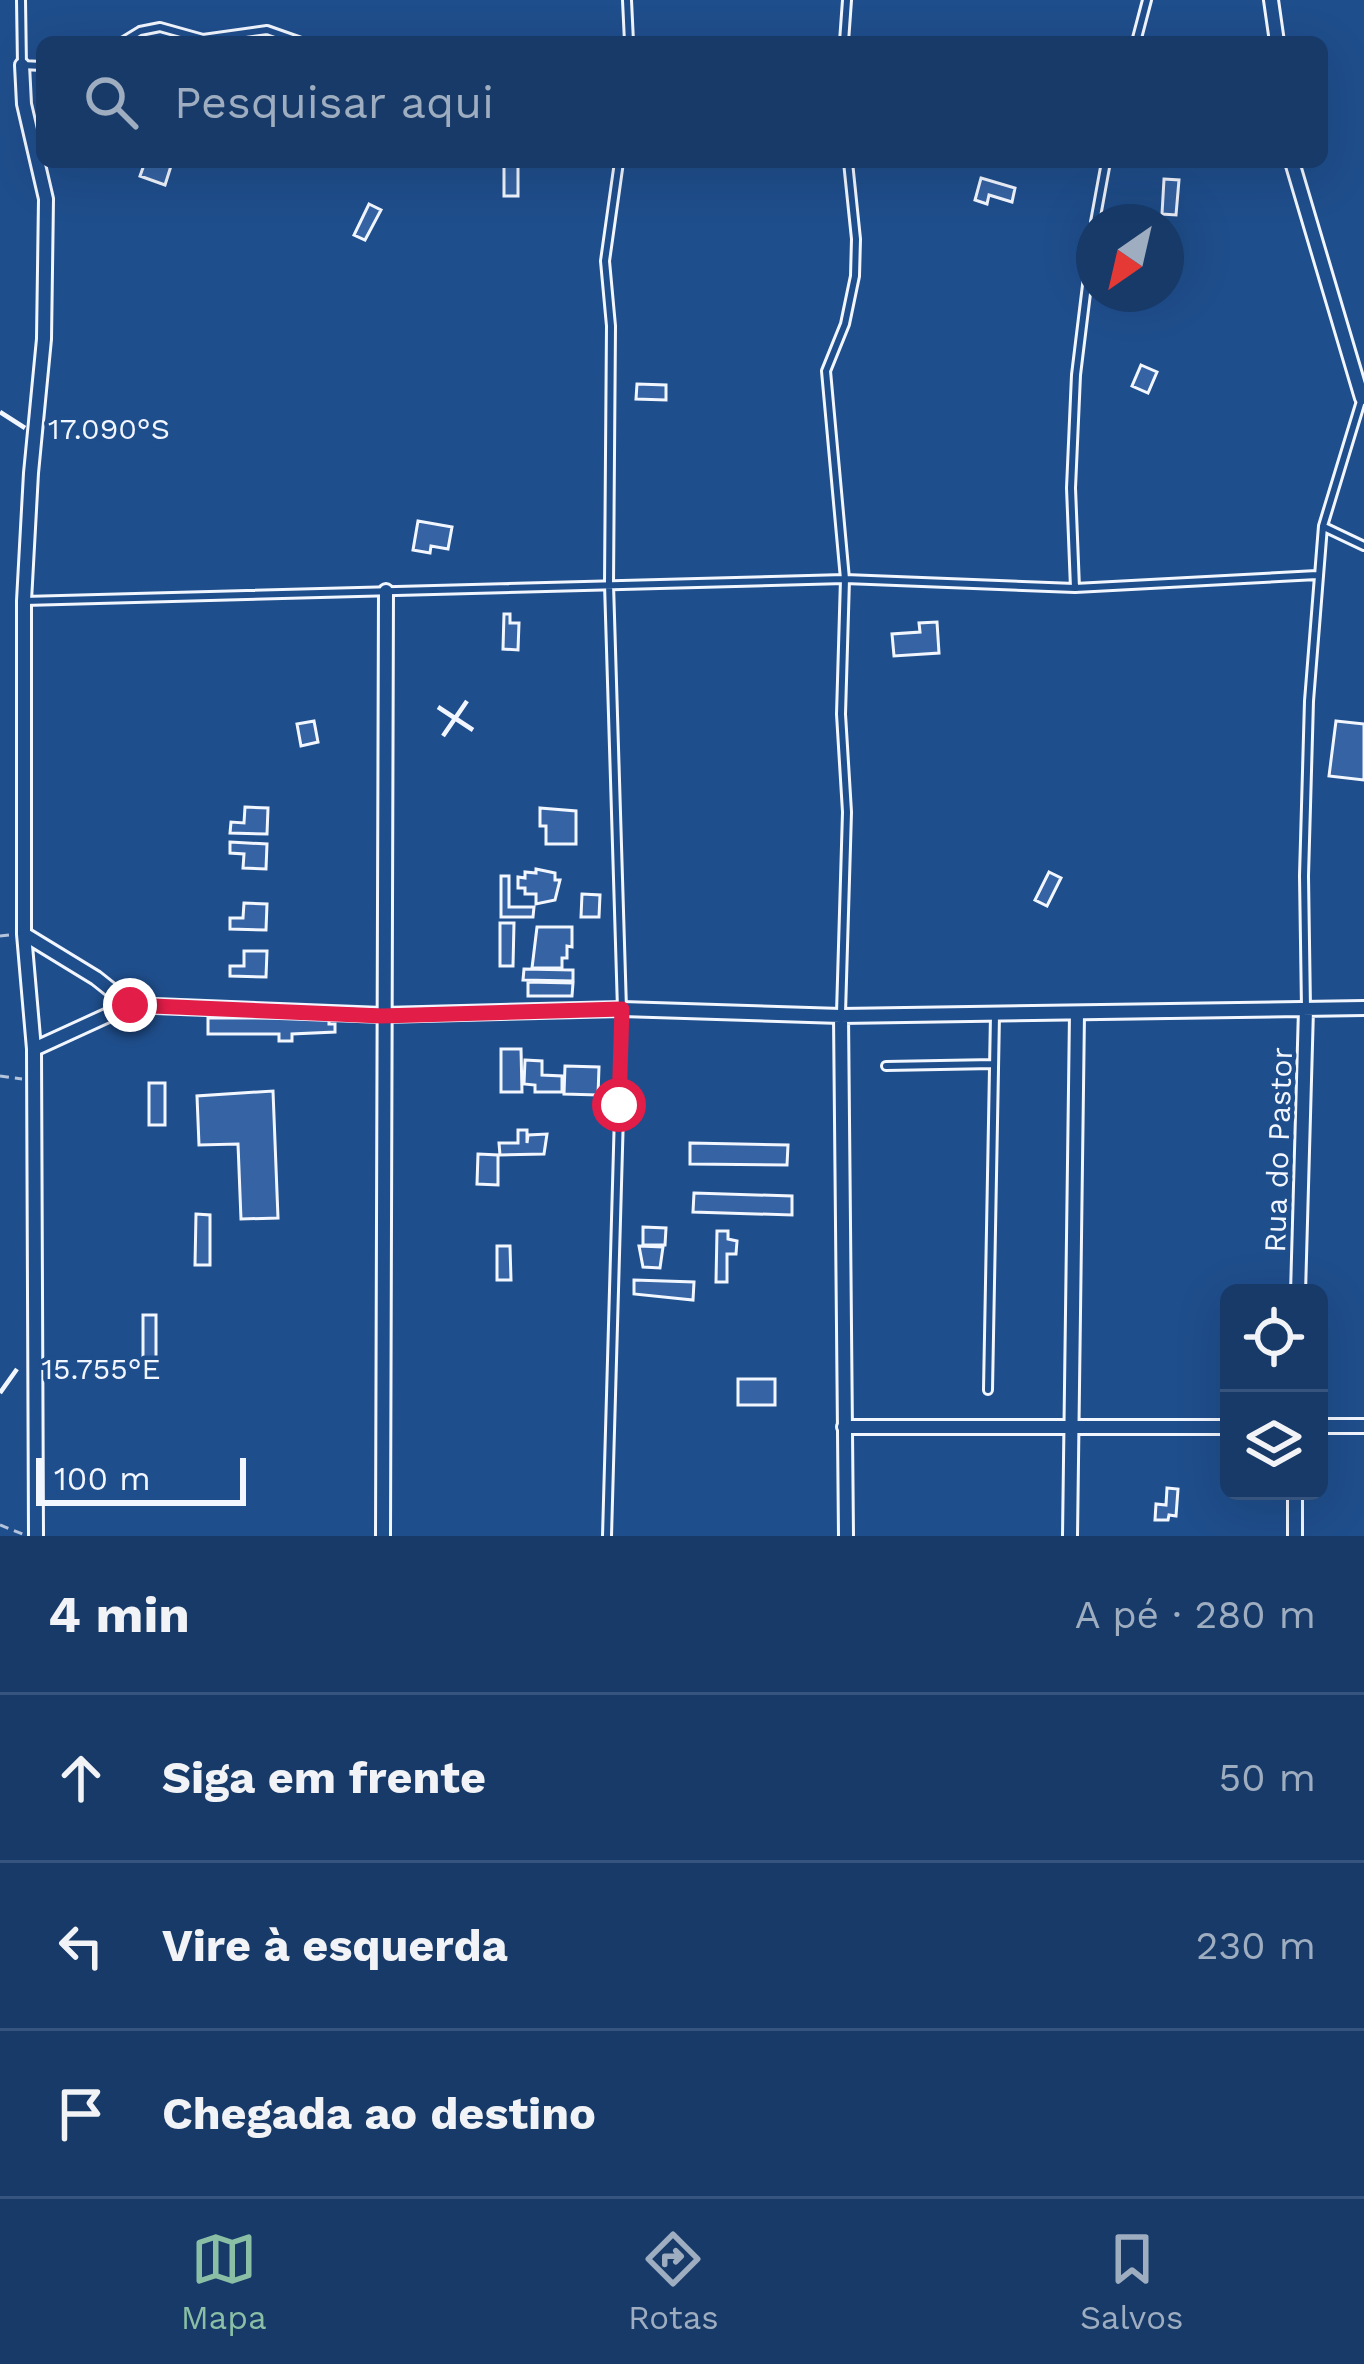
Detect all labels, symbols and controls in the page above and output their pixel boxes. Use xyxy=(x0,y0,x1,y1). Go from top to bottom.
search box xyxy=(36,36,1328,168)
icon: search xyxy=(78,69,144,135)
text: Pesquisar aqui xyxy=(174,76,494,129)
north arrow xyxy=(1076,204,1184,312)
text: 17.090°S xyxy=(48,411,170,446)
route end xyxy=(103,978,157,1032)
street label: Rua do Pastor xyxy=(1257,1047,1299,1253)
route start xyxy=(592,1078,646,1132)
map controls xyxy=(1220,1284,1328,1500)
button: locate xyxy=(1220,1284,1328,1392)
text: 15.755°E xyxy=(41,1351,161,1386)
button: layers xyxy=(1220,1392,1328,1500)
scale bar xyxy=(36,1452,246,1505)
text: 100 m xyxy=(54,1459,151,1498)
text: 4 min xyxy=(48,1585,190,1644)
text: A pé · 280 m xyxy=(1075,1592,1316,1637)
icon: ahead xyxy=(48,1745,114,1811)
text: Siga em frente xyxy=(162,1751,486,1804)
text: 50 m xyxy=(1219,1755,1316,1800)
icon: left xyxy=(48,1913,114,1979)
text: Vire à esquerda xyxy=(162,1919,508,1972)
text: 230 m xyxy=(1196,1923,1316,1968)
icon: arrive xyxy=(48,2081,114,2147)
text: Chegada ao destino xyxy=(162,2087,596,2140)
tab: Mapa xyxy=(181,2226,267,2337)
tab: Rotas xyxy=(628,2226,719,2337)
tab: Salvos xyxy=(1080,2226,1183,2337)

